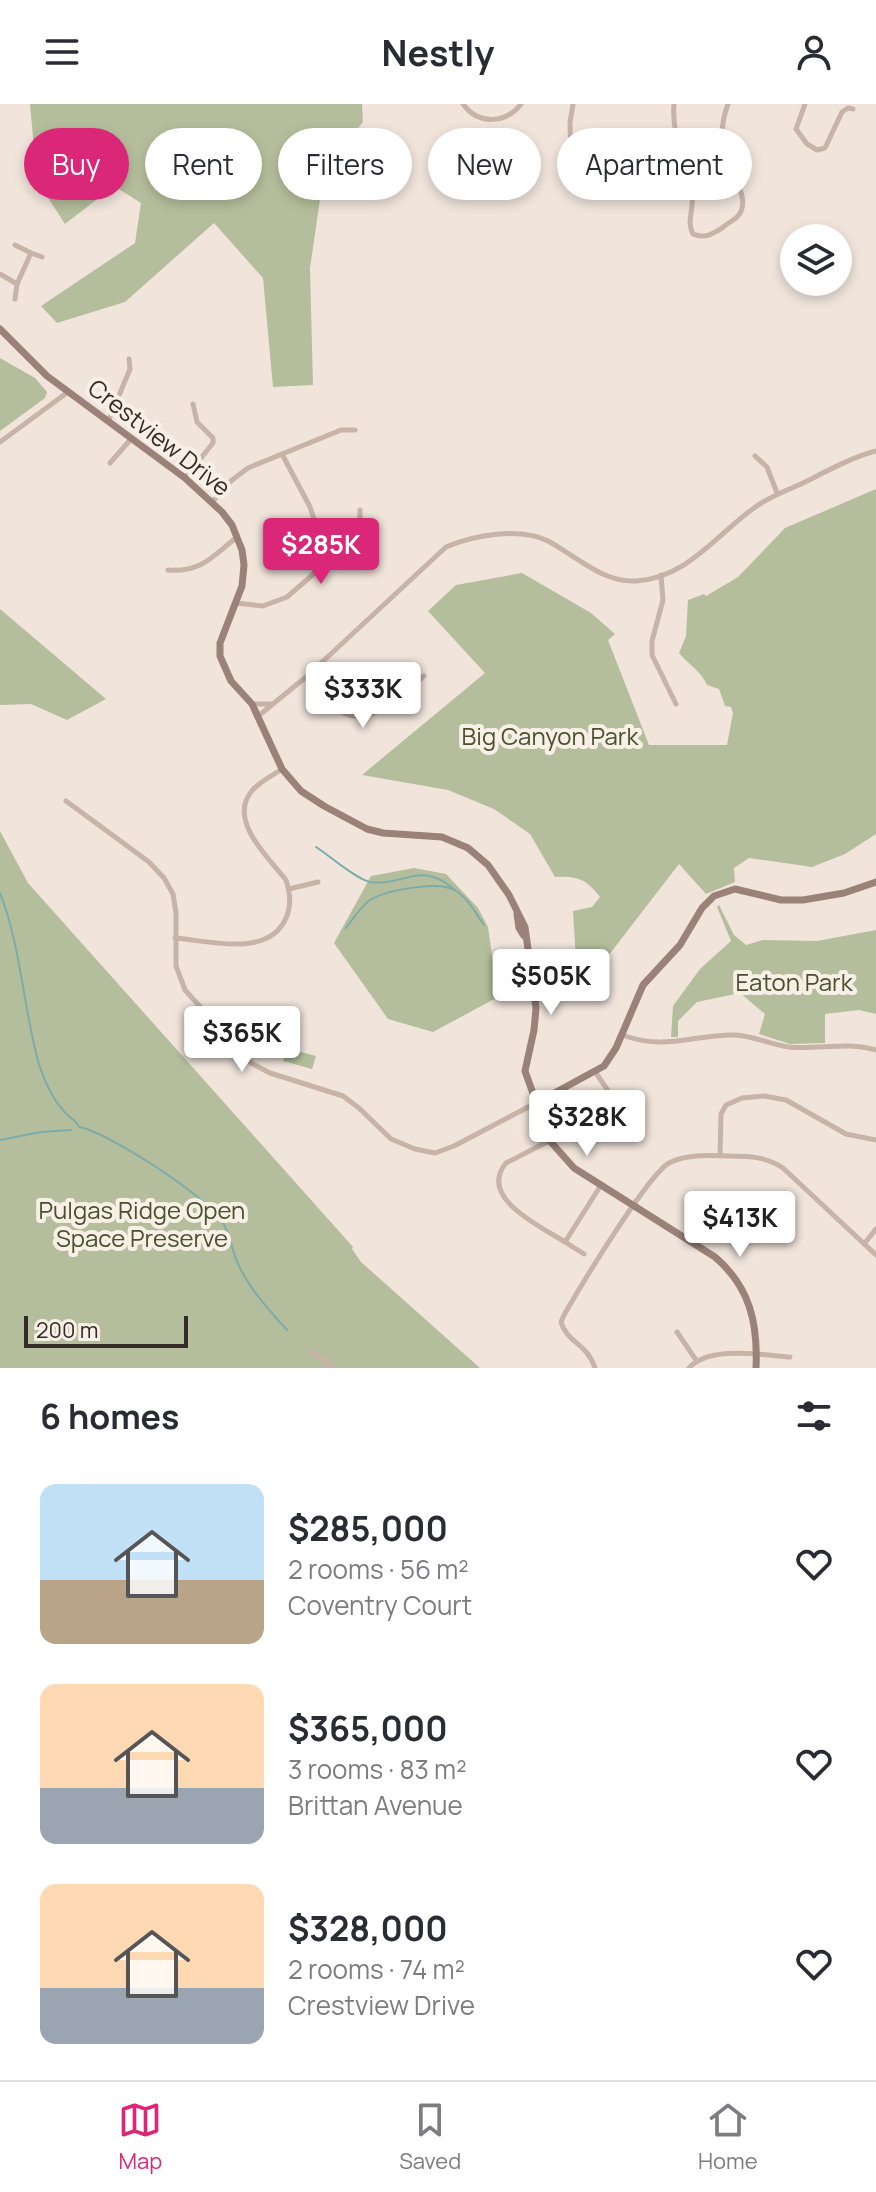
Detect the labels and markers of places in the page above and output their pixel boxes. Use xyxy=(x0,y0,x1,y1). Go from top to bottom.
pin: $285K xyxy=(265,518,377,586)
pin: $333K xyxy=(307,662,419,730)
pin: $505K xyxy=(495,949,607,1017)
pin: $365K xyxy=(186,1006,298,1074)
pin: $328K xyxy=(531,1090,643,1158)
pin: $413K xyxy=(684,1191,796,1259)

